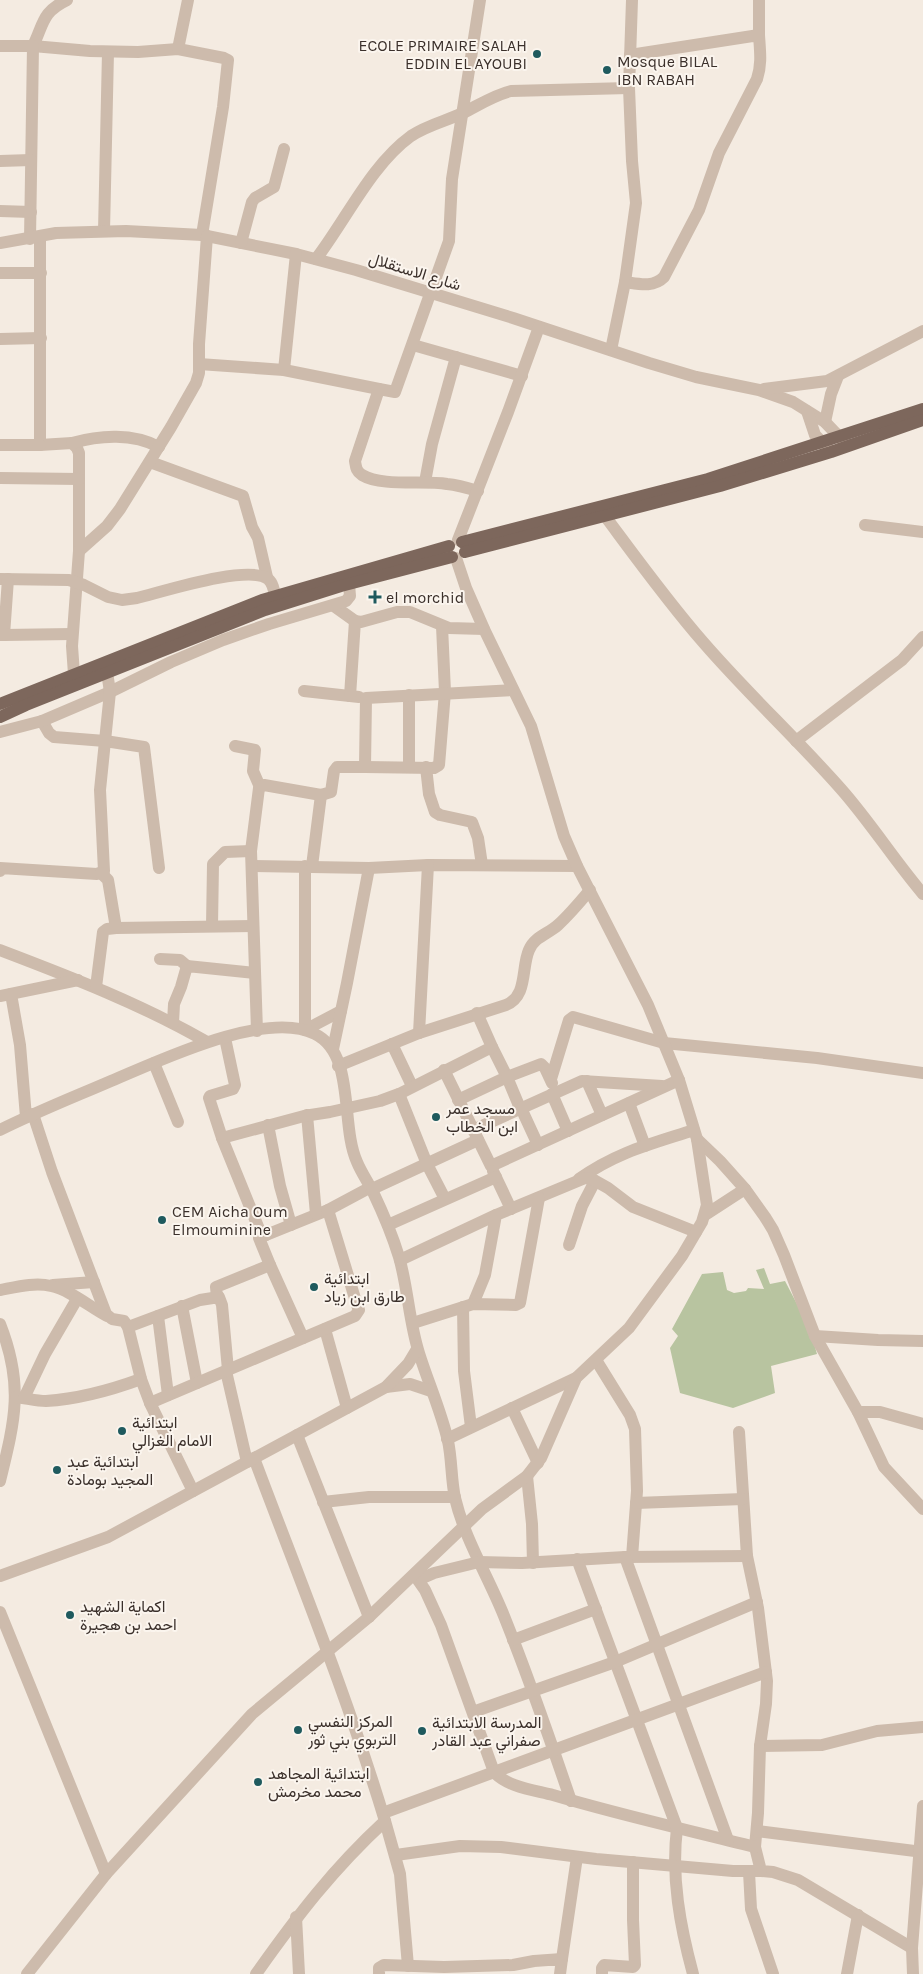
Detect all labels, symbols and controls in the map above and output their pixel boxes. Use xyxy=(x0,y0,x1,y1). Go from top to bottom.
place label: ECOLE PRIMAIRE SALAH EDDIN EL AYOUBI xyxy=(358,36,527,73)
marker: ECOLE PRIMAIRE SALAH EDDIN EL AYOUBI xyxy=(531,48,543,60)
place label: Mosque BILAL IBN RABAH xyxy=(617,52,718,89)
marker: Mosque BILAL IBN RABAH xyxy=(601,64,613,76)
street label: شارع الاستقلال xyxy=(366,248,463,296)
place label: el morchid xyxy=(386,588,464,607)
marker: el morchid xyxy=(368,590,382,604)
place label: مسجد عمر ابن الخطاب xyxy=(445,1099,518,1137)
marker: مسجد عمر ابن الخطاب xyxy=(430,1111,442,1123)
place label: CEM Aicha Oum Elmouminine xyxy=(172,1202,288,1239)
marker: CEM Aicha Oum Elmouminine xyxy=(156,1214,168,1226)
place label: ابتدائية طارق ابن زياد xyxy=(324,1269,405,1307)
marker: ابتدائية طارق ابن زياد xyxy=(308,1281,320,1293)
place label: ابتدائية الامام الغزالي xyxy=(132,1413,212,1454)
marker: ابتدائية الامام الغزالي xyxy=(116,1425,128,1437)
place label: ابتدائية عبد المجيد بومادة xyxy=(67,1452,153,1490)
marker: ابتدائية عبد المجيد بومادة xyxy=(51,1464,63,1476)
place label: اكماية الشهيد احمد بن هجيرة xyxy=(80,1597,177,1635)
marker: اكماية الشهيد احمد بن هجيرة xyxy=(64,1609,76,1621)
place label: المركز النفسي التربوي بني ثور xyxy=(307,1712,397,1753)
place label: المدرسة الابتدائية صفراني عبد القادر xyxy=(431,1713,541,1754)
marker: المركز النفسي التربوي بني ثور xyxy=(292,1724,304,1736)
marker: المدرسة الابتدائية صفراني عبد القادر xyxy=(416,1725,428,1737)
place label: ابتدائية المجاهد محمد مخرمش xyxy=(268,1764,369,1802)
marker: ابتدائية المجاهد محمد مخرمش xyxy=(252,1776,264,1788)

